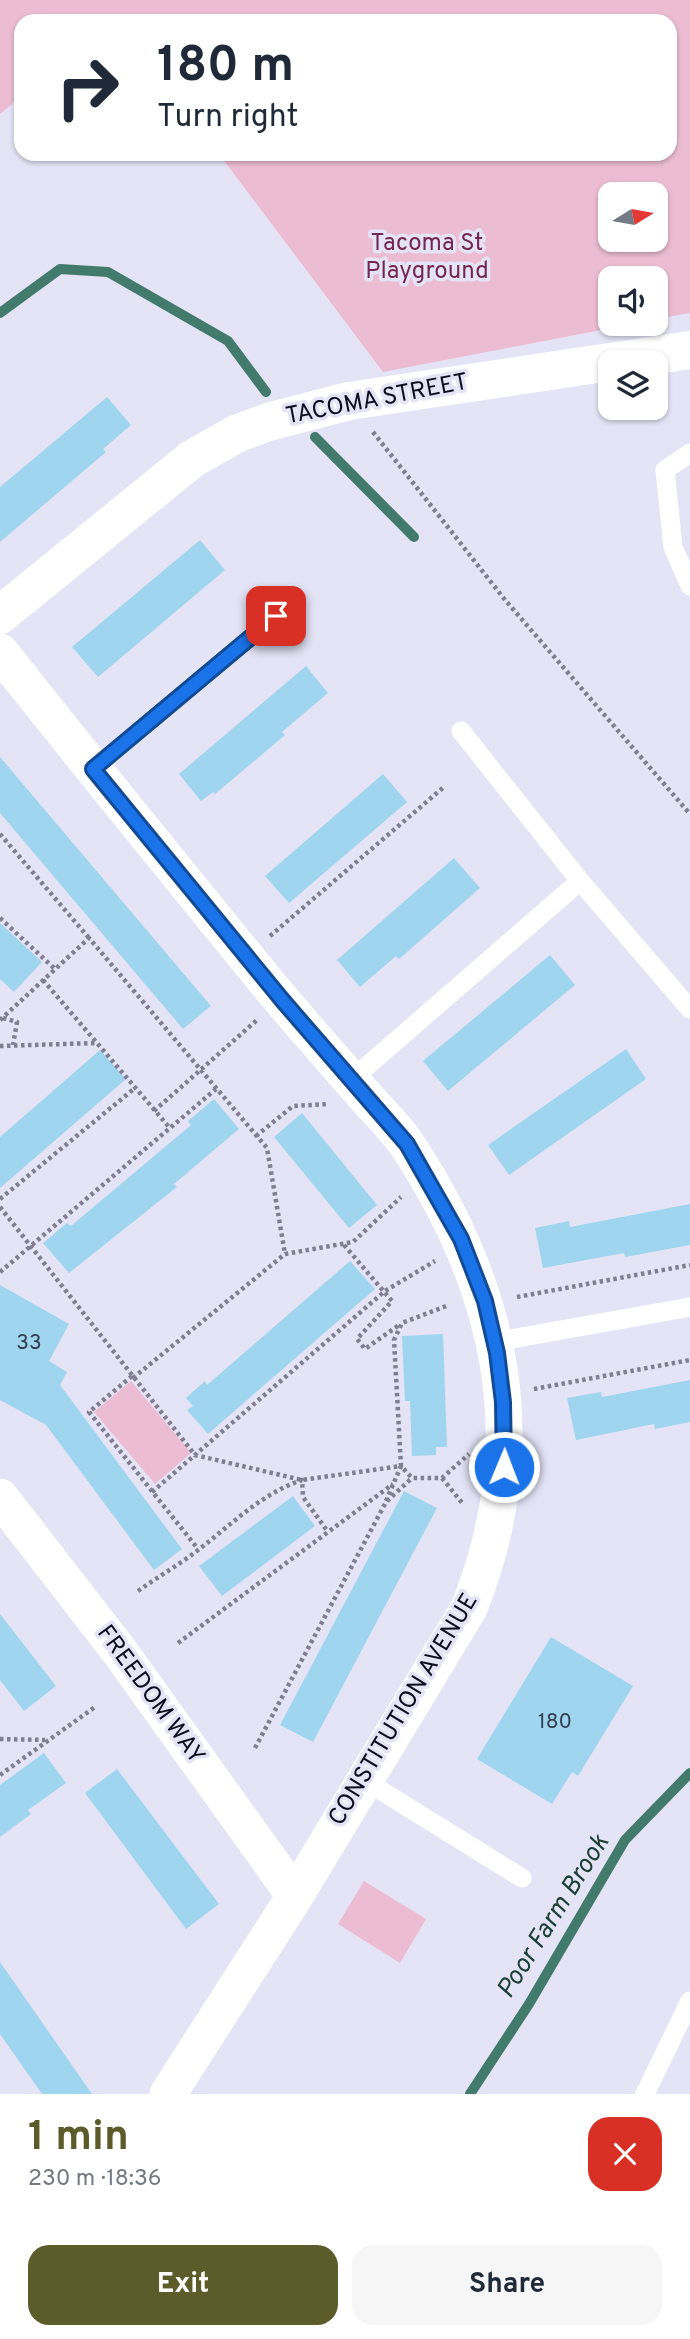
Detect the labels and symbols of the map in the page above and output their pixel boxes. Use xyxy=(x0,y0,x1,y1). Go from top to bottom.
north arrow xyxy=(598,182,668,252)
park label: Tacoma St Playground xyxy=(365,229,489,287)
street label: TACOMA STREET xyxy=(283,368,471,432)
pin xyxy=(246,586,306,646)
house number: 33 xyxy=(16,1330,42,1357)
position arrow xyxy=(467,1430,541,1504)
street label: CONSTITUTION AVENUE xyxy=(323,1588,485,1832)
street label: FREEDOM WAY xyxy=(89,1620,211,1770)
house number: 180 xyxy=(538,1709,572,1736)
water label: Poor Farm Brook xyxy=(490,1828,618,2005)

